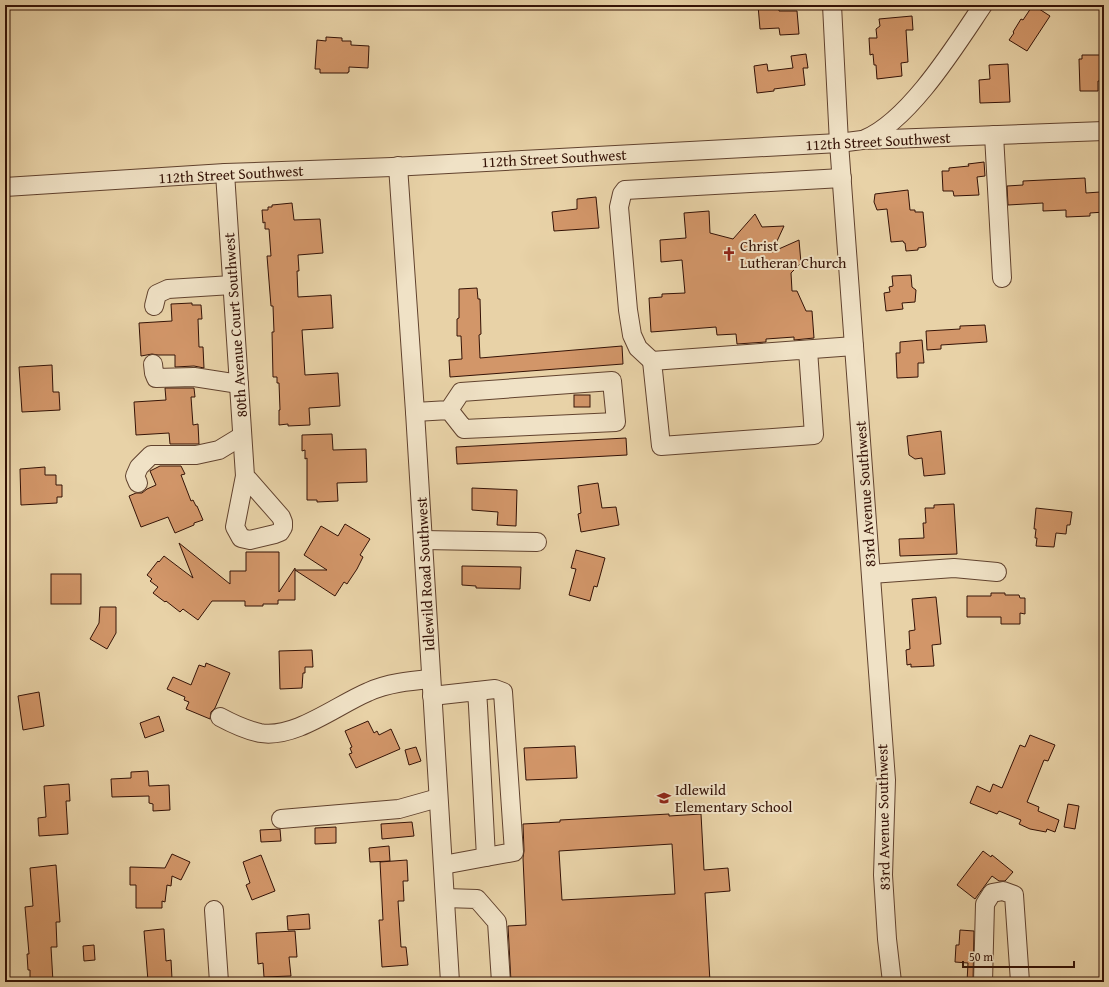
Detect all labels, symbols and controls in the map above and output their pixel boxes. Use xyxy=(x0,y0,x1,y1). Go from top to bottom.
street label: 112th Street Southwest xyxy=(805,127,952,155)
street label: 112th Street Southwest xyxy=(481,144,628,172)
street label: 112th Street Southwest xyxy=(158,160,305,188)
street label: 80th Avenue Court Southwest xyxy=(218,231,252,418)
place label: Christ Lutheran Church xyxy=(740,235,847,273)
church icon: Christ Lutheran Church xyxy=(721,246,737,262)
street label: 83rd Avenue Southwest xyxy=(849,419,881,568)
street label: Idlewild Road Southwest xyxy=(410,496,440,652)
street label: 83rd Avenue Southwest xyxy=(871,743,895,890)
place label: Idlewild Elementary School xyxy=(675,779,793,817)
school or university icon: Idlewild Elementary School xyxy=(656,790,672,806)
scale bar xyxy=(963,943,1074,969)
text: 50 m xyxy=(969,948,993,965)

